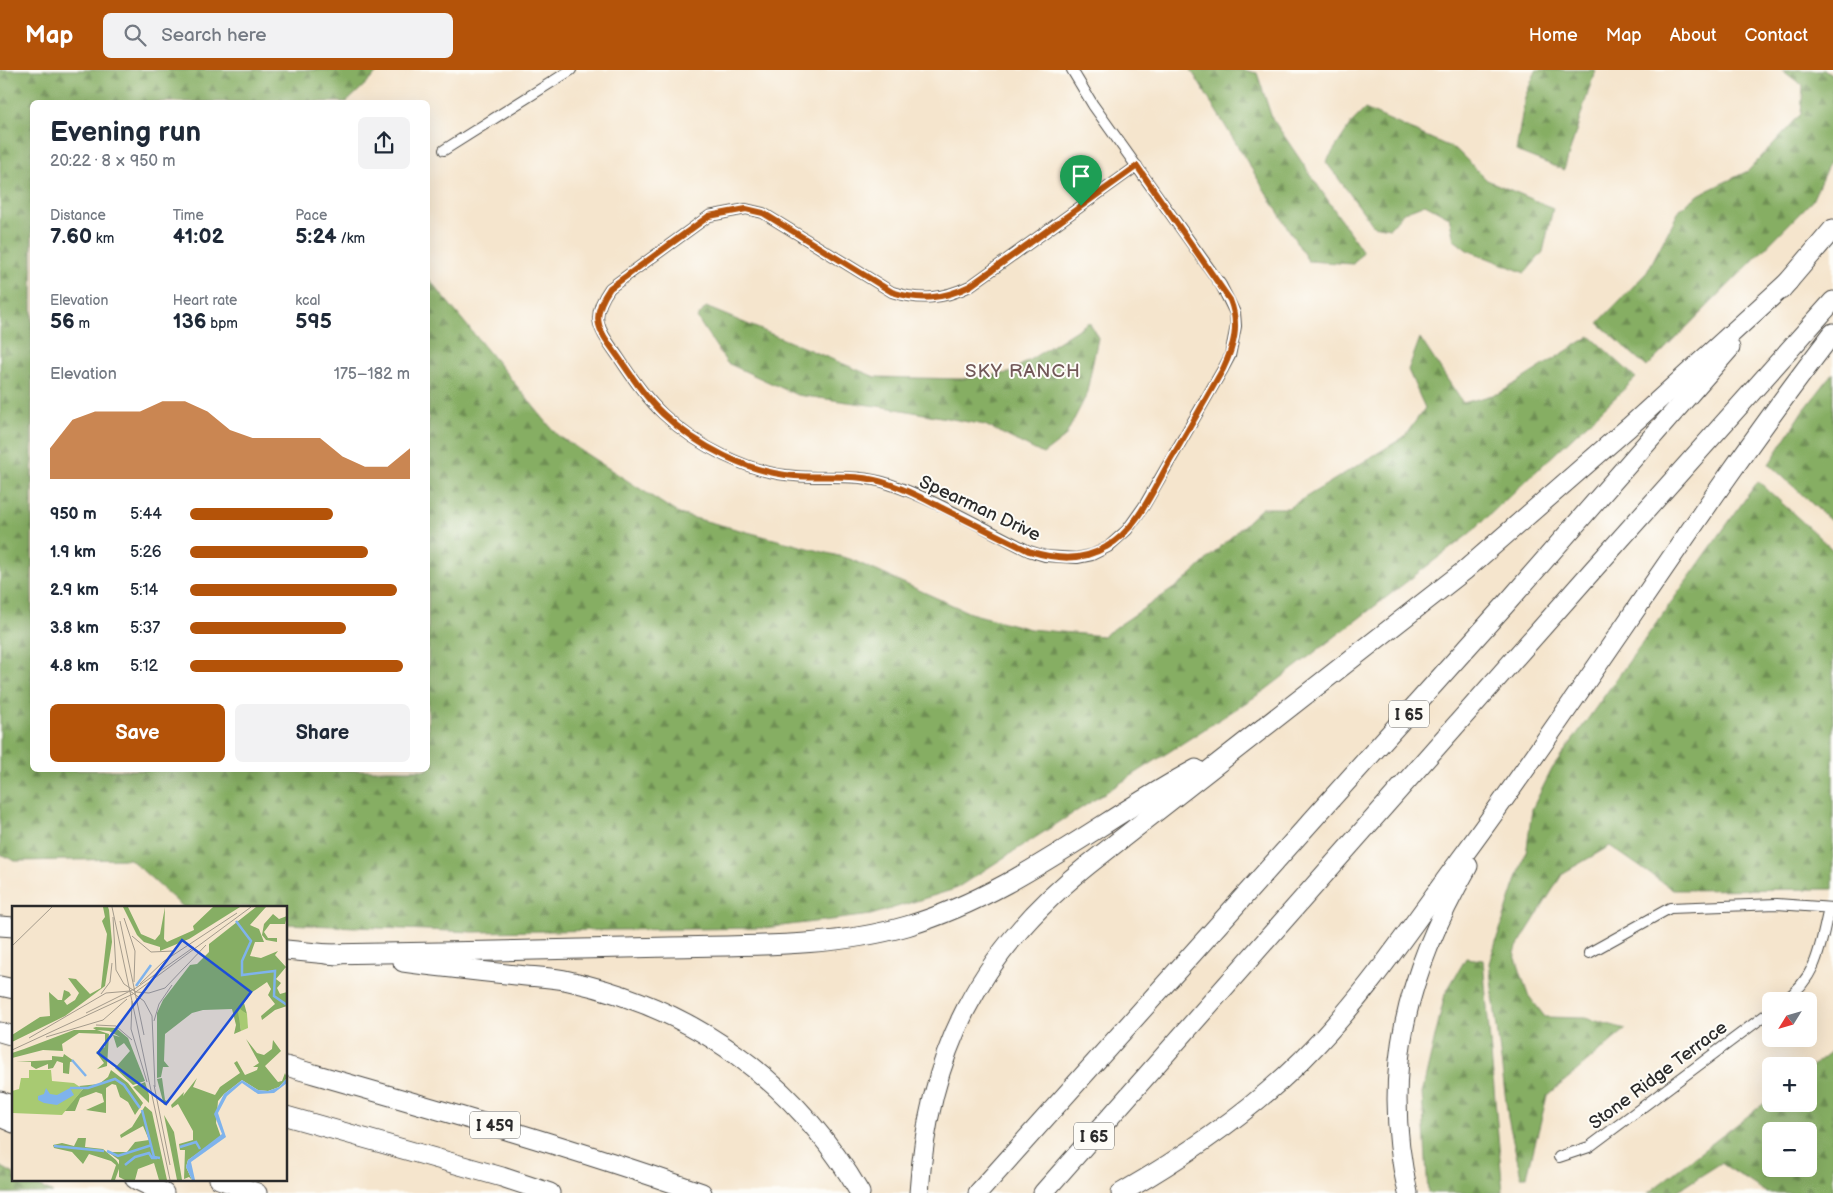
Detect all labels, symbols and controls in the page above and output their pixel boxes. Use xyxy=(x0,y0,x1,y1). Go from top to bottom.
search box xyxy=(103,13,453,58)
text: Map xyxy=(25,21,73,50)
icon: search xyxy=(121,21,149,49)
text: Search here xyxy=(161,24,267,47)
text: Home xyxy=(1529,25,1578,46)
text: Map xyxy=(1606,25,1642,46)
text: About xyxy=(1670,25,1717,46)
text: Contact xyxy=(1745,25,1808,46)
text: Evening run xyxy=(50,116,201,149)
button: share xyxy=(358,117,410,169)
text: 20:22 · 8 × 950 m xyxy=(50,152,175,171)
pin xyxy=(1060,155,1102,206)
icon: arrive xyxy=(1067,162,1095,190)
text: Distance xyxy=(50,207,106,224)
text: Time xyxy=(173,207,204,224)
text: Pace xyxy=(295,207,327,224)
text: 7.60 xyxy=(50,224,92,249)
text: 41:02 xyxy=(173,224,224,249)
text: 5:24 xyxy=(295,224,337,249)
text: km xyxy=(92,230,114,247)
text: /km xyxy=(337,230,365,247)
text: Elevation xyxy=(50,292,108,309)
text: Heart rate xyxy=(173,292,237,309)
text: kcal xyxy=(295,292,320,309)
text: 56 xyxy=(50,309,75,334)
text: 136 xyxy=(173,309,207,334)
text: 595 xyxy=(295,309,332,334)
text: m xyxy=(75,315,90,332)
text: bpm xyxy=(207,315,238,332)
district label: SKY RANCH xyxy=(965,360,1081,383)
text: Elevation xyxy=(50,365,117,384)
text: 175–182 m xyxy=(334,365,410,384)
street label: Spearman Drive xyxy=(916,471,1044,546)
text: 950 m xyxy=(50,505,97,524)
text: 5:44 xyxy=(130,505,162,524)
text: 1.9 km xyxy=(50,543,96,562)
text: 5:26 xyxy=(130,543,162,562)
text: 2.9 km xyxy=(50,581,99,600)
text: 5:14 xyxy=(130,581,158,600)
text: 3.8 km xyxy=(50,619,99,638)
text: 5:37 xyxy=(130,619,160,638)
text: 4.8 km xyxy=(50,657,99,676)
text: 5:12 xyxy=(130,657,158,676)
road number: I 65 xyxy=(1389,700,1429,728)
button: Save xyxy=(50,704,225,762)
button: Share xyxy=(235,704,410,762)
inset map xyxy=(12,906,288,1180)
north arrow xyxy=(1762,992,1818,1048)
map controls xyxy=(1762,992,1817,1177)
street label: Stone Ridge Terrace xyxy=(1585,1017,1732,1134)
button: + xyxy=(1762,1057,1817,1112)
road number: I 459 xyxy=(470,1112,520,1138)
road number: I 65 xyxy=(1074,1122,1114,1150)
button: − xyxy=(1762,1122,1817,1177)

